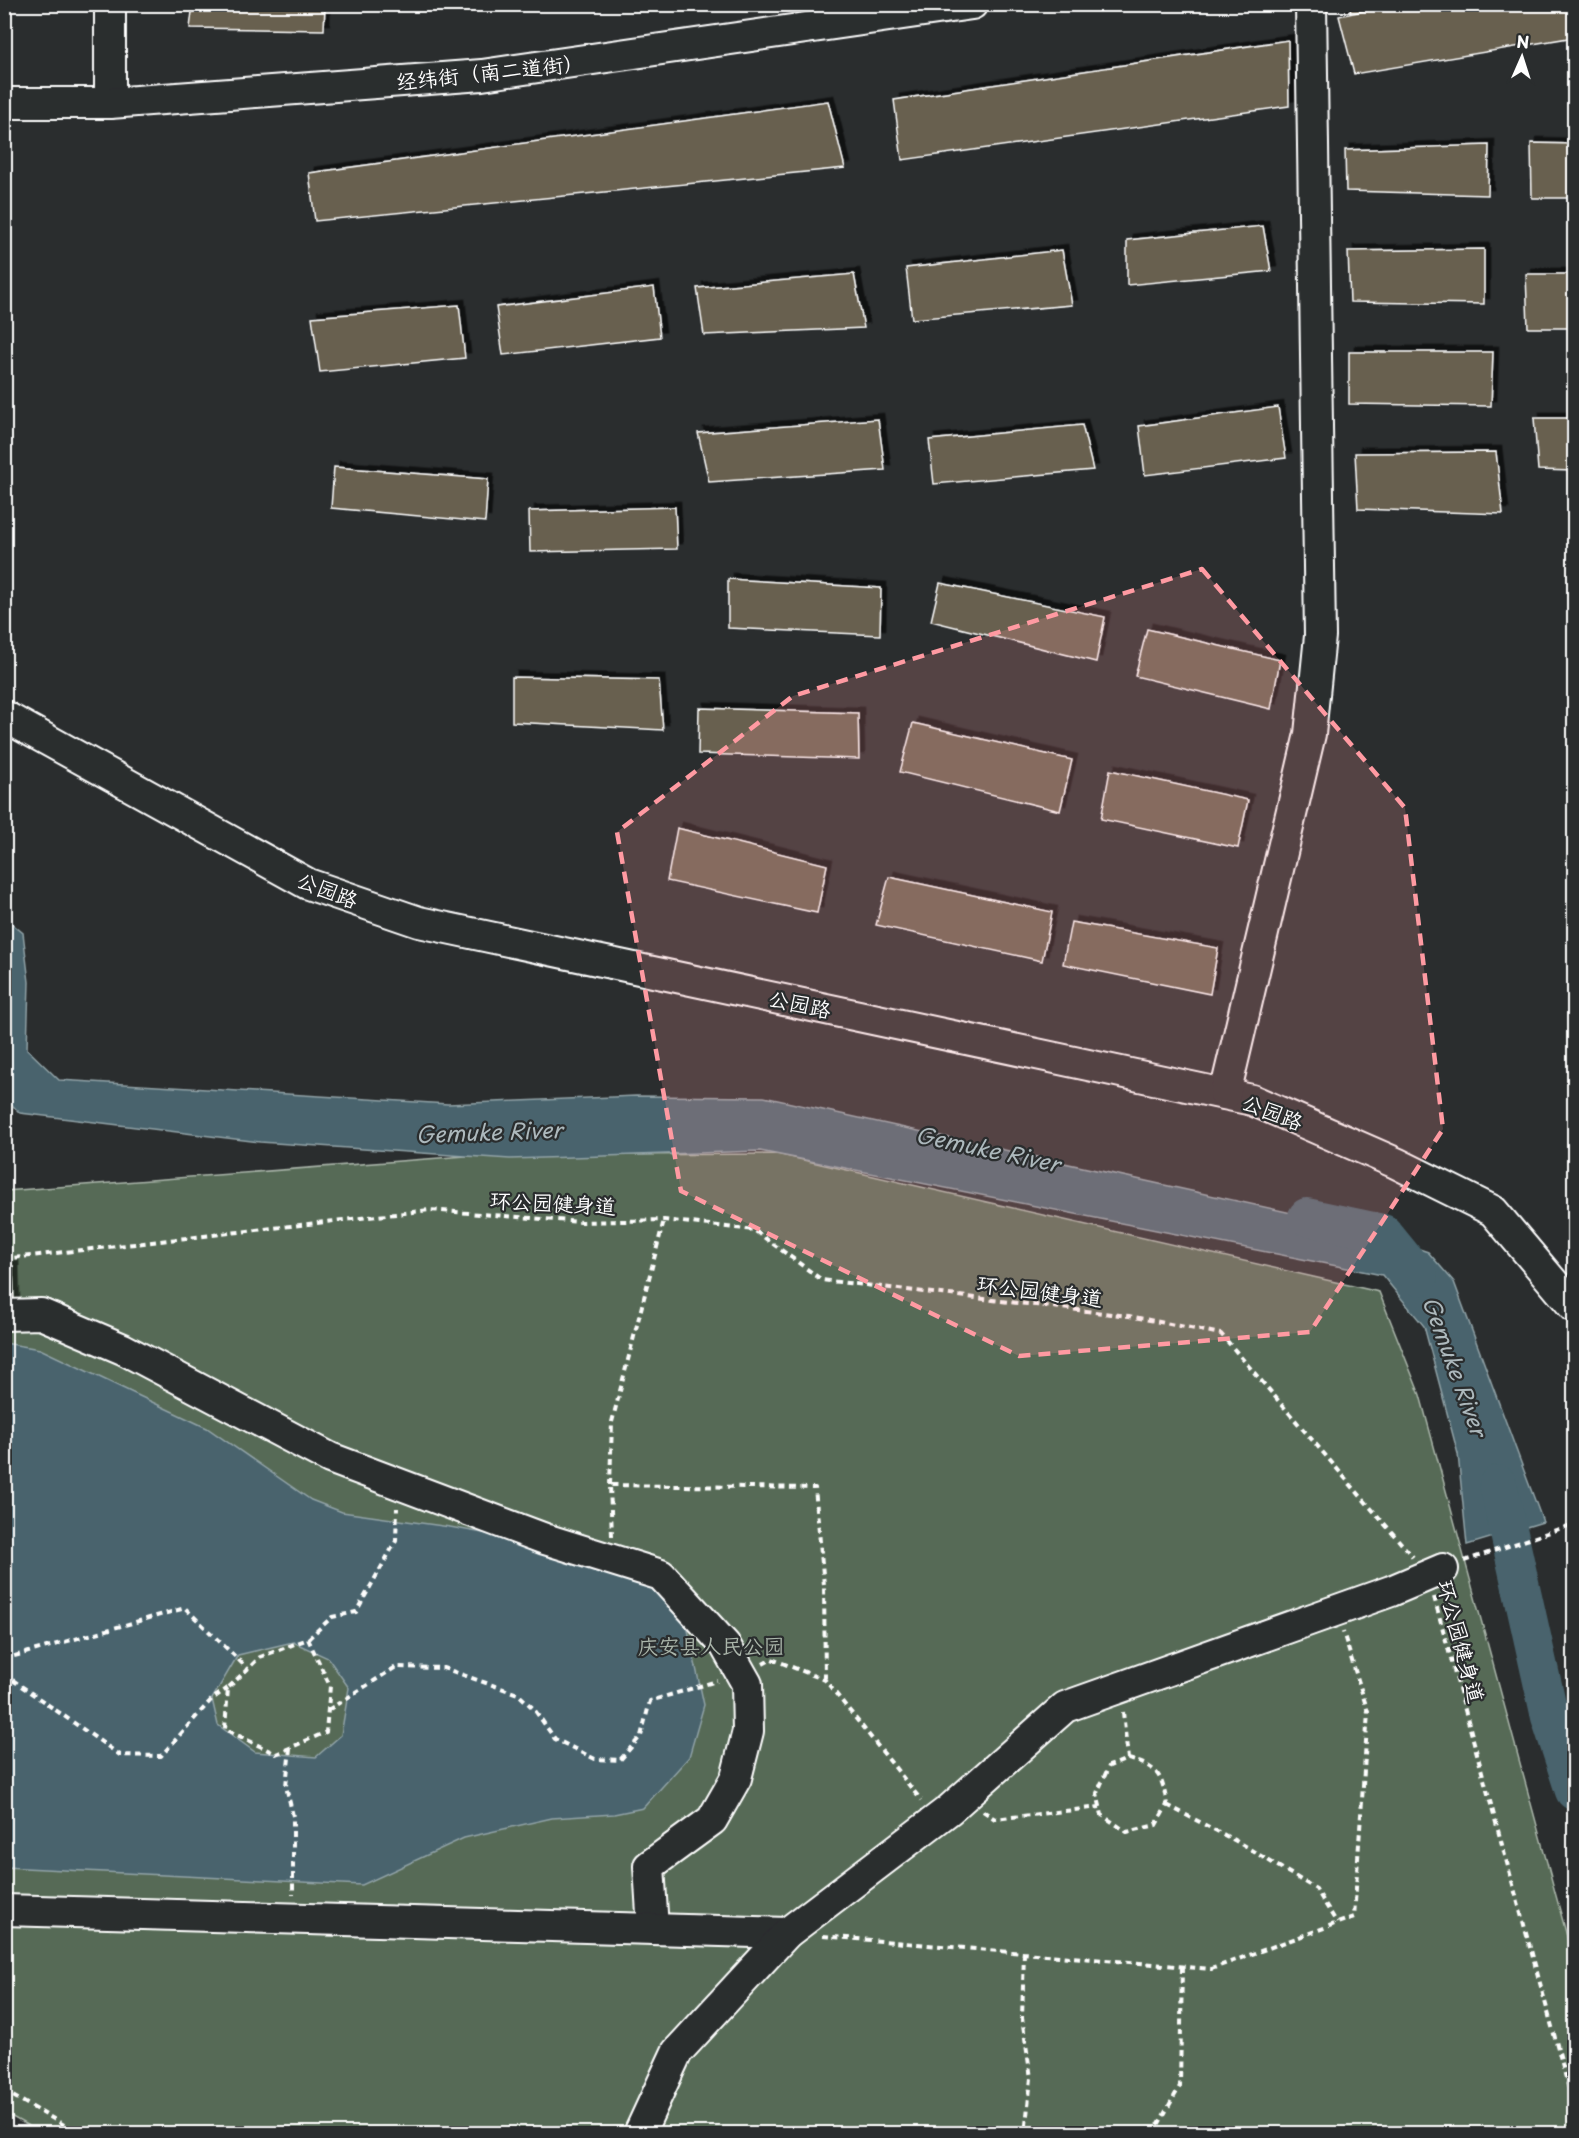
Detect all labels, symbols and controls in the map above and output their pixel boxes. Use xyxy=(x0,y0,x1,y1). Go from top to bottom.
north arrow xyxy=(1492,27,1552,87)
text: N xyxy=(1516,29,1530,53)
street label: 经纬街（南二道街） xyxy=(394,45,586,97)
street label: 公园路 xyxy=(293,863,363,915)
street label: 公园路 xyxy=(766,981,834,1025)
street label: 公园路 xyxy=(1238,1085,1308,1137)
water label: Gemuke River xyxy=(415,1112,566,1150)
water label: Gemuke River xyxy=(913,1117,1066,1180)
street label: 环公园健身道 xyxy=(489,1183,617,1221)
street label: 环公园健身道 xyxy=(976,1266,1104,1314)
water label: Gemuke River xyxy=(1415,1291,1498,1443)
street label: 环公园健身道 xyxy=(1430,1576,1494,1706)
park label: 庆安县人民公园 xyxy=(638,1629,785,1661)

